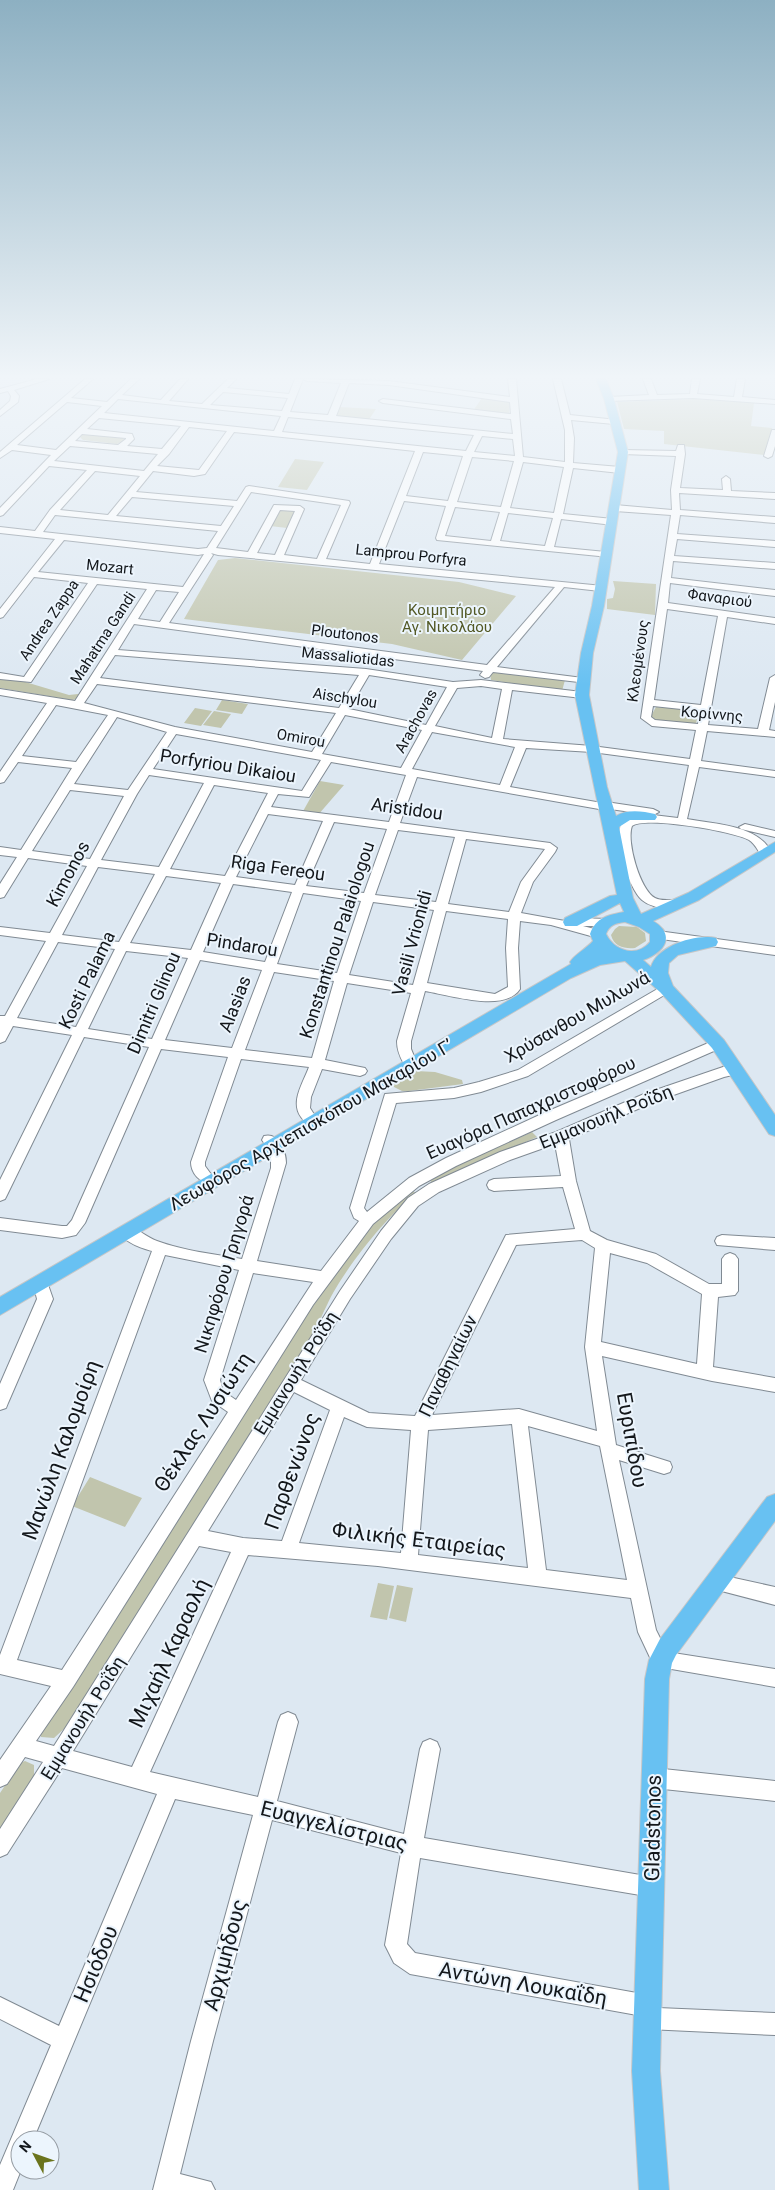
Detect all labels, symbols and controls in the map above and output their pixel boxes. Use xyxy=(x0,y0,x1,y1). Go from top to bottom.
street label: Lamprou Porfyra xyxy=(355,540,467,570)
street label: Mozart xyxy=(85,556,135,578)
street label: Andrea Zappa xyxy=(15,576,83,664)
street label: Φαναριού xyxy=(687,585,753,611)
street label: Mahatma Gandi xyxy=(66,588,140,688)
park label: Κοιμητήριο Αγ. Νικολάου xyxy=(402,601,492,636)
street label: Κλεομένους xyxy=(623,619,653,703)
street label: Ploutonos xyxy=(310,621,380,647)
street label: Massaliotidas xyxy=(300,643,396,671)
street label: Aischylou xyxy=(312,684,378,712)
street label: Arachovas xyxy=(391,686,441,756)
street label: Κορίννης xyxy=(680,702,744,726)
street label: Omirou xyxy=(275,725,327,751)
street label: Porfyriou Dikaiou xyxy=(159,744,298,787)
street label: Aristidou xyxy=(370,793,444,824)
street label: Kimonos xyxy=(42,837,94,910)
street label: Konstantinou Palaiologou xyxy=(295,839,378,1041)
street label: Riga Fereou xyxy=(230,851,326,885)
street label: Vasili Vrionidi xyxy=(387,888,436,998)
street label: Kosti Palama xyxy=(54,927,119,1032)
street label: Pindarou xyxy=(205,929,279,960)
street label: Dimitri Glinou xyxy=(123,949,184,1057)
street label: Χρύσανθου Μυλωνά xyxy=(500,966,654,1067)
street label: Alasias xyxy=(214,973,255,1035)
street label: Λεωφόρος Αρχιεπισκόπου Μακαρίου Γ’ xyxy=(165,1035,456,1215)
street label: Ευαγόρα Παπαχριστοφόρου xyxy=(423,1052,639,1163)
street label: Εμμανουήλ Ροΐδη xyxy=(536,1080,676,1153)
street label: Νικηφόρου Γρηγορά xyxy=(189,1192,258,1355)
street label: Εμμανουήλ Ροΐδη xyxy=(249,1307,342,1438)
street label: Παναθηναίων xyxy=(414,1311,481,1420)
street label: Θέκλας Λυσιώτη xyxy=(149,1348,257,1496)
street label: Μανώλη Καλομοίρη xyxy=(17,1357,105,1543)
street label: Ευριπίδου xyxy=(612,1390,652,1490)
street label: Παρθενώνος xyxy=(260,1409,324,1533)
street label: Φιλικής Εταιρείας xyxy=(331,1517,507,1563)
street label: Μιχαήλ Καραολή xyxy=(124,1575,214,1731)
street label: Εμμανουήλ Ροΐδη xyxy=(36,1652,129,1783)
street label: Gladstonos xyxy=(640,1775,666,1881)
street label: Ευαγγελίστριας xyxy=(258,1796,410,1856)
street label: Αρχιμήδους xyxy=(199,1897,251,2013)
street label: Ησιόδου xyxy=(69,1922,123,2006)
street label: Αντώνη Λουκαΐδη xyxy=(437,1957,609,2011)
north arrow xyxy=(10,2130,60,2180)
text: N xyxy=(16,2137,34,2155)

